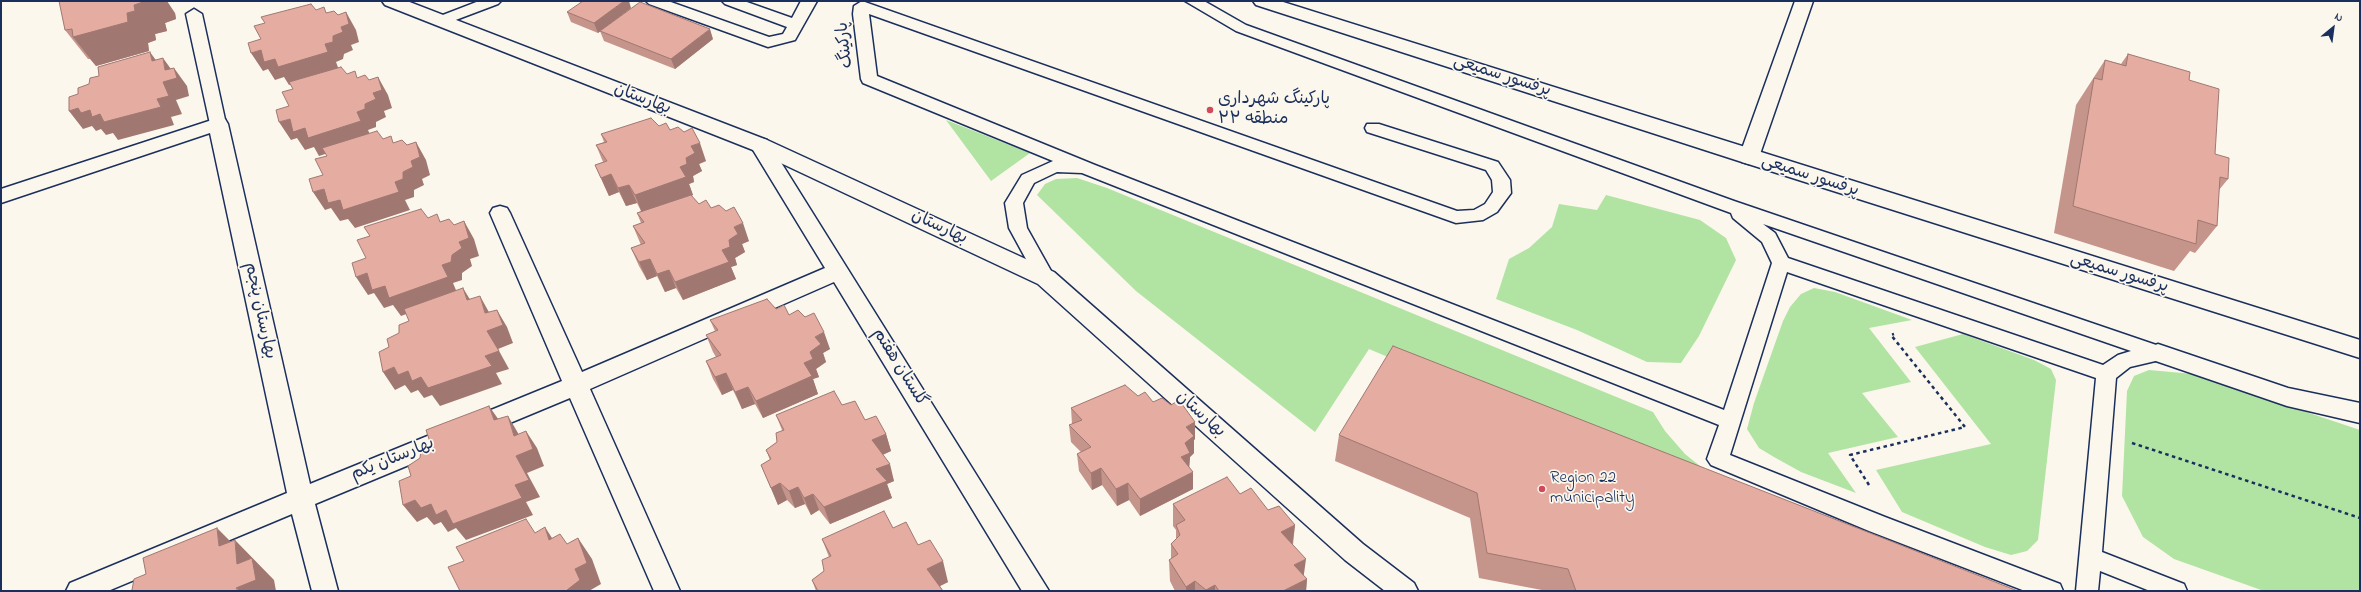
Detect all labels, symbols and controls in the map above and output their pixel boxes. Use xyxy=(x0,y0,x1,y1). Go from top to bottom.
north arrow xyxy=(2313,8,2353,48)
text: N xyxy=(2332,9,2346,26)
street label: پارکینگ xyxy=(833,21,859,69)
street label: پرفسور سمیعی xyxy=(1451,52,1553,102)
street label: بهارستان xyxy=(611,80,673,120)
place label: پارکینگ شهرداری منطقه ۲۲ xyxy=(1218,90,1330,130)
marker: پارکینگ شهرداری منطقه ۲۲ xyxy=(1205,105,1215,115)
street label: پرفسور سمیعی xyxy=(1759,152,1861,202)
street label: بهارستان xyxy=(908,206,970,250)
street label: پرفسور سمیعی xyxy=(2068,249,2170,299)
street label: بهارستان پنجم xyxy=(239,261,279,361)
street label: گلستان هفتم xyxy=(867,325,931,411)
street label: بهارستان xyxy=(1171,387,1229,443)
street label: بهارستان یکم xyxy=(348,434,438,486)
place label: Region 22 municipality xyxy=(1550,469,1634,509)
marker: Region 22 municipality xyxy=(1537,484,1547,494)

